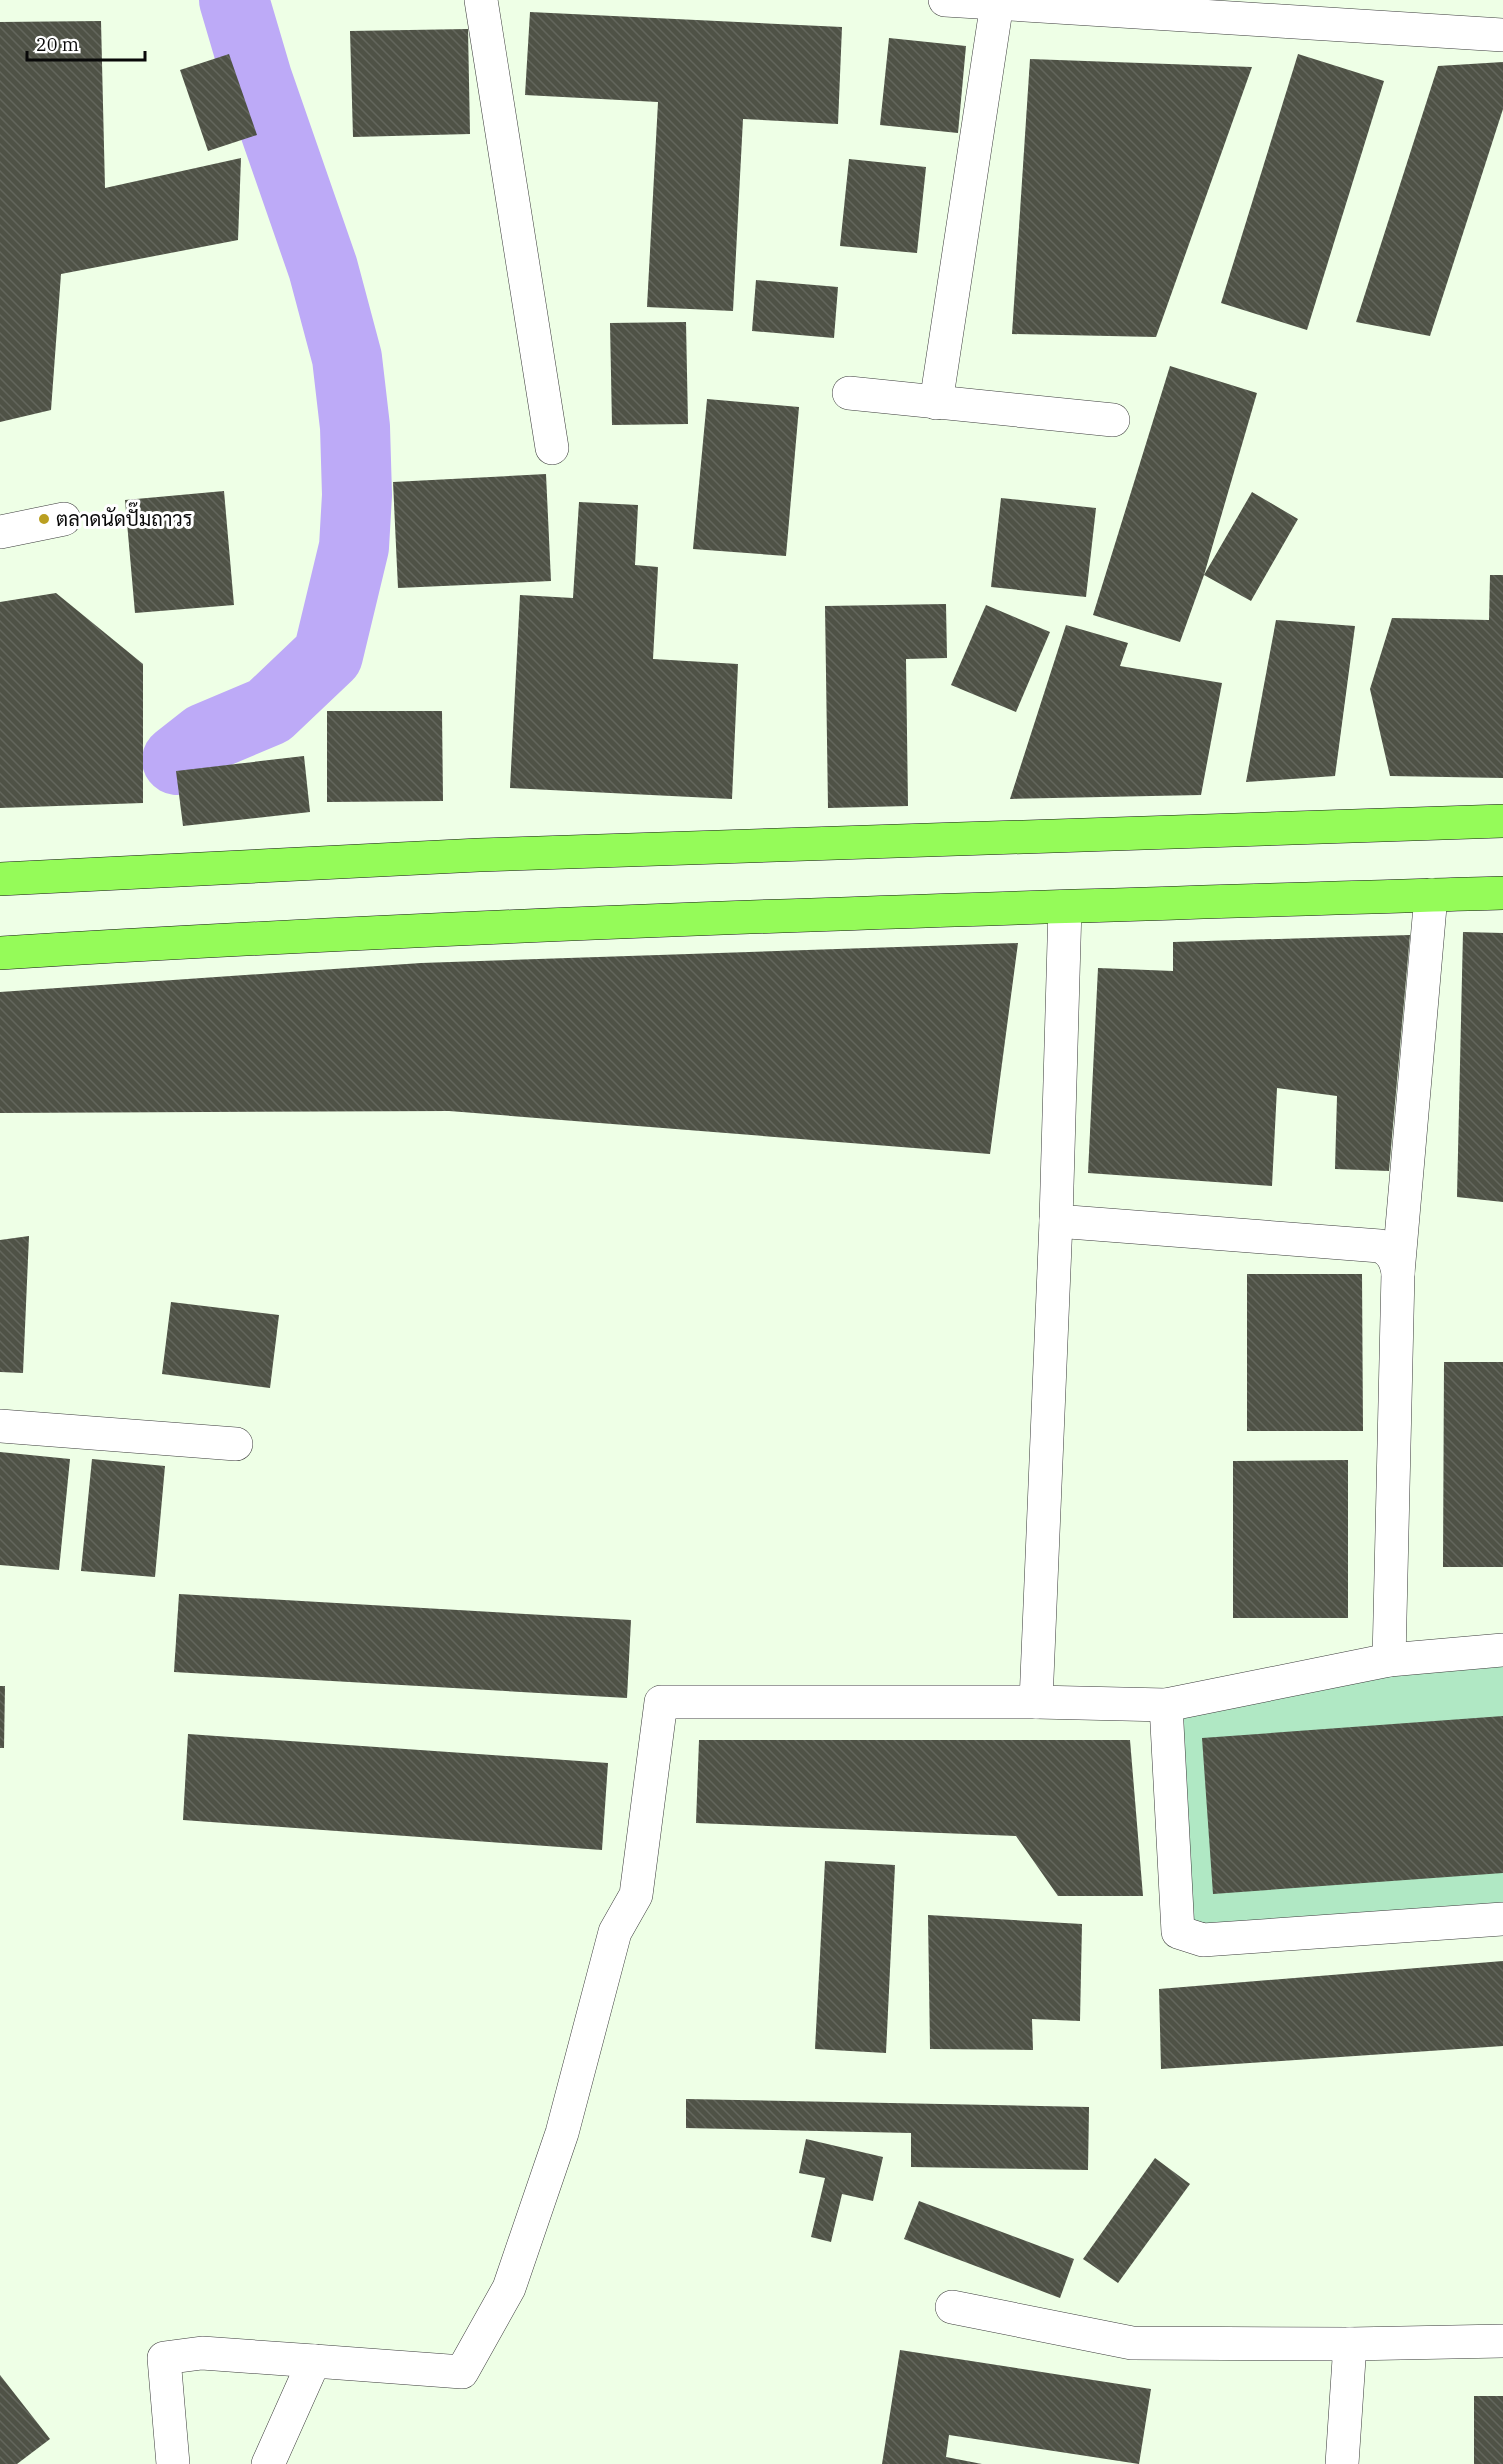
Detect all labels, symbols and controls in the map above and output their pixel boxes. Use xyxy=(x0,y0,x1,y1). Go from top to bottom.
scale bar xyxy=(27,24,146,62)
text: 20 m xyxy=(36,33,79,56)
place label: ตลาดนัดปั๊มถาวร xyxy=(56,502,192,532)
marker: ตลาดนัดปั๊มถาวร xyxy=(37,512,51,526)

